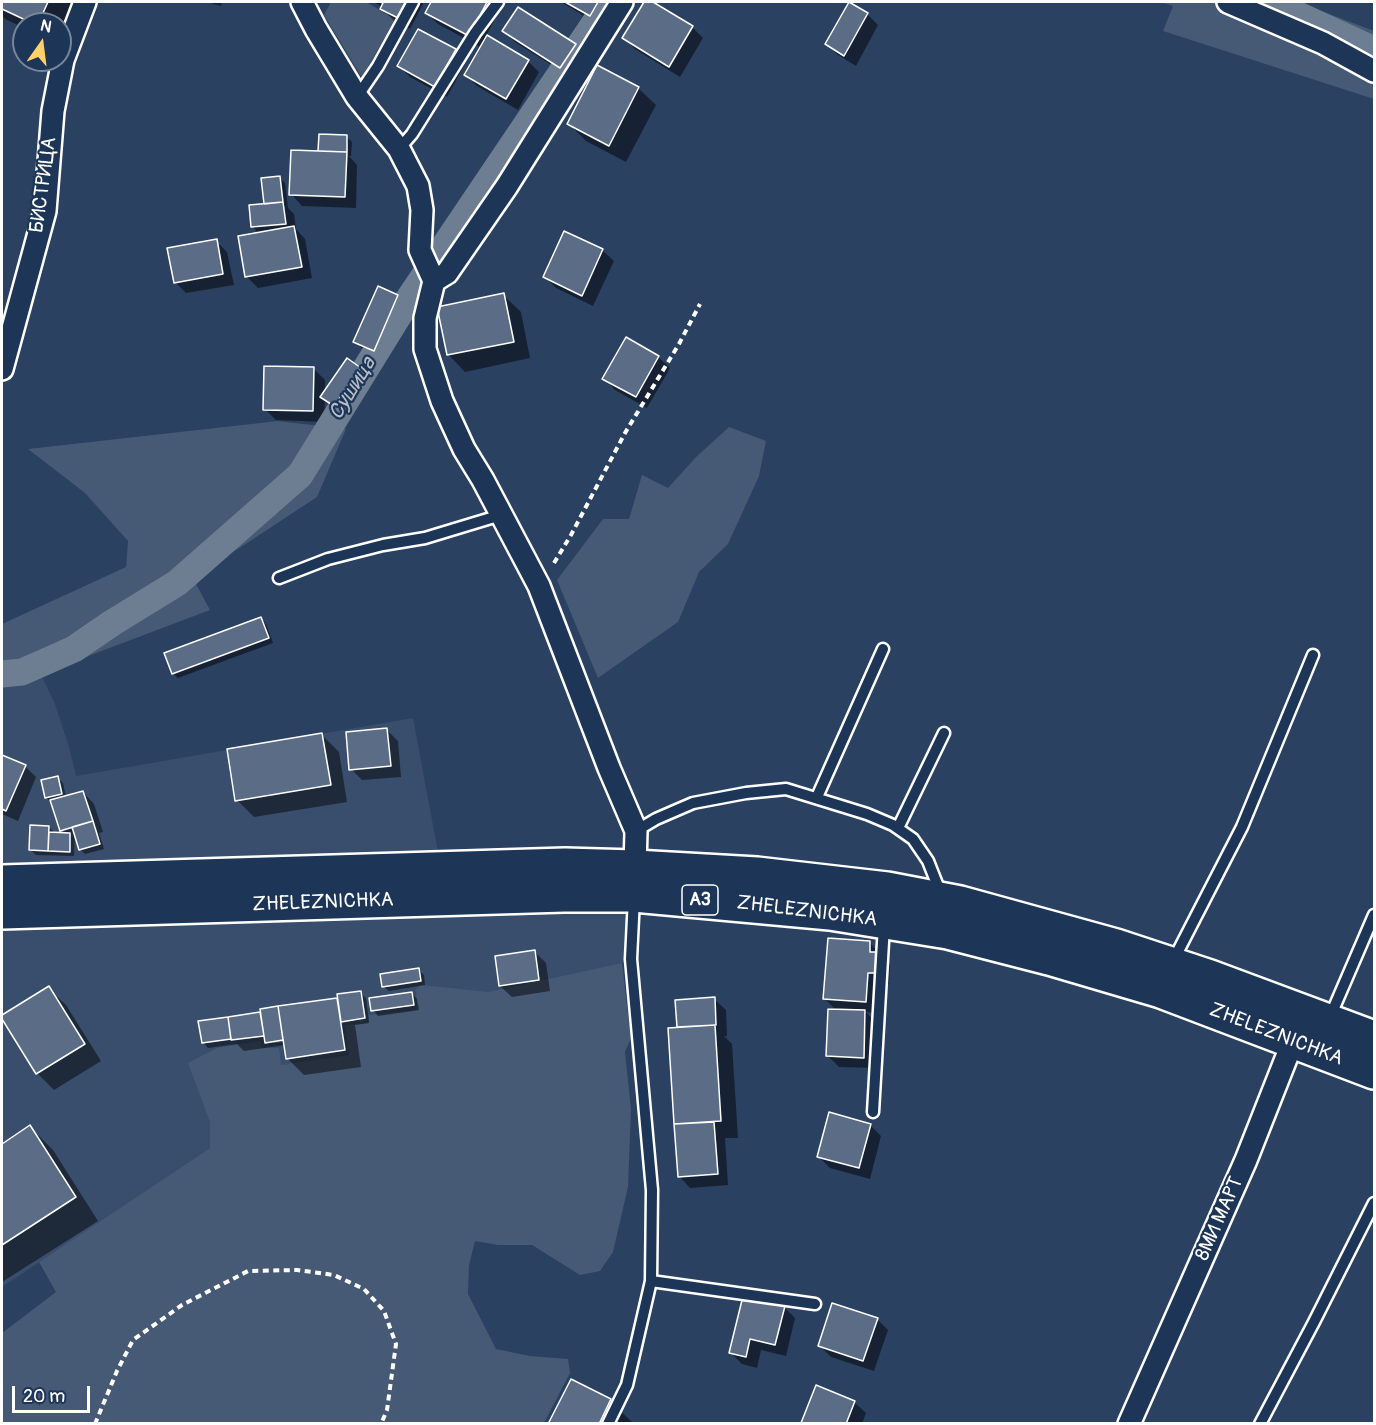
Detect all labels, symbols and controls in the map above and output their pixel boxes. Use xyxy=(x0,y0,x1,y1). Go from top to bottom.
north arrow xyxy=(12,12,72,72)
text: N xyxy=(38,15,54,37)
street label: БИСТРИЦА xyxy=(25,136,63,234)
water label: Сушица xyxy=(324,353,382,425)
road number: A3 xyxy=(682,885,718,915)
street label: ZHELEZNICHKA xyxy=(252,889,394,917)
street label: ZHELEZNICHKA xyxy=(735,891,879,933)
street label: ZHELEZNICHKA xyxy=(1206,998,1346,1072)
street label: 8МИ МАРТ xyxy=(1191,1173,1249,1265)
scale bar xyxy=(15,1374,93,1412)
text: 20 m xyxy=(23,1385,65,1408)

